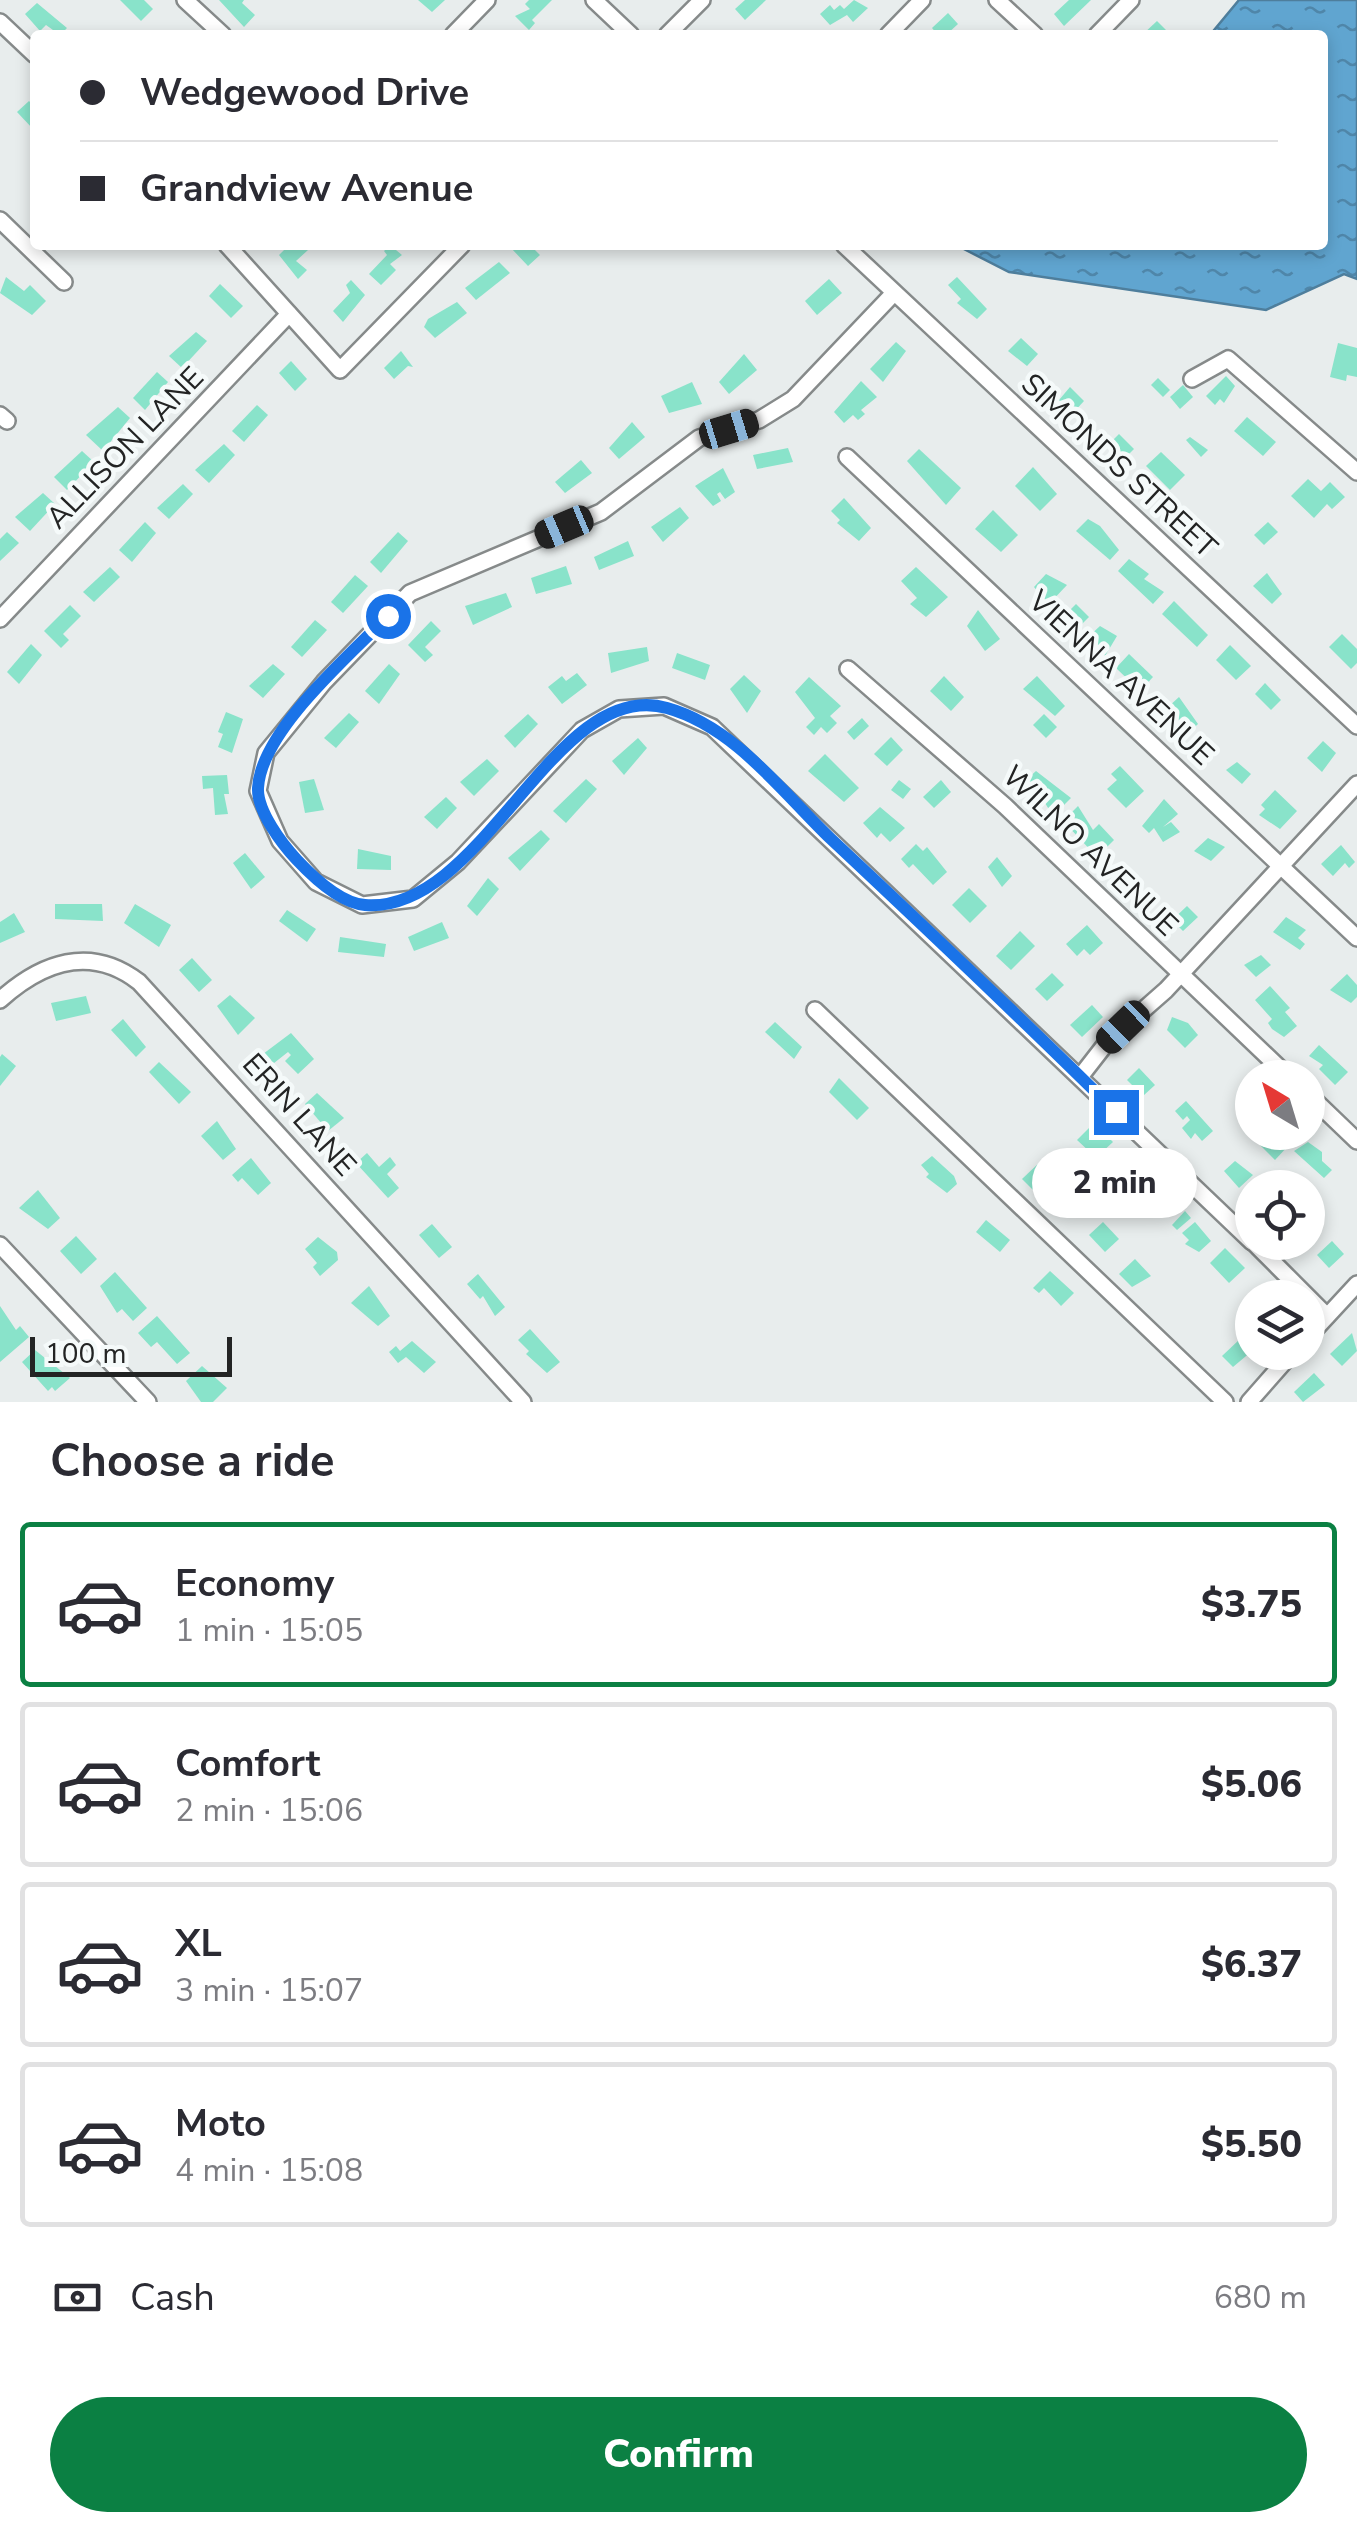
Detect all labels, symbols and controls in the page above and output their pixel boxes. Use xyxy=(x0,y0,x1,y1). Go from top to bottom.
text: Wedgewood Drive xyxy=(140,67,469,118)
text: Grandview Avenue xyxy=(140,163,473,214)
street label: ALLISON LANE xyxy=(37,358,213,538)
street label: SIMONDS STREET xyxy=(1012,364,1226,568)
car xyxy=(696,406,762,452)
car xyxy=(531,501,597,553)
street label: VIENNA AVENUE xyxy=(1019,581,1223,775)
route start xyxy=(366,594,411,639)
street label: WILNO AVENUE xyxy=(993,756,1187,946)
car xyxy=(1091,995,1155,1059)
street label: ERIN LANE xyxy=(233,1045,365,1185)
north arrow xyxy=(1235,1060,1325,1150)
map controls xyxy=(1235,1060,1325,1370)
route end xyxy=(1094,1090,1139,1135)
callout: 2 min xyxy=(1034,1147,1198,1217)
text: 2 min xyxy=(1072,1161,1157,1204)
button: locate xyxy=(1235,1170,1325,1260)
button: layers xyxy=(1235,1280,1325,1370)
scale bar xyxy=(30,1332,232,1376)
text: 100 m xyxy=(45,1335,127,1373)
text: Choose a ride xyxy=(50,1431,335,1492)
text: Economy xyxy=(175,1558,334,1609)
icon: car xyxy=(55,1560,145,1650)
text: $3.75 xyxy=(1201,1579,1302,1630)
text: 1 min · 15:05 xyxy=(175,1609,363,1652)
text: Comfort xyxy=(175,1738,320,1789)
icon: car xyxy=(55,1740,145,1830)
text: $5.06 xyxy=(1201,1759,1302,1810)
text: 2 min · 15:06 xyxy=(175,1789,363,1832)
text: XL xyxy=(175,1918,222,1969)
icon: car xyxy=(55,1920,145,2010)
text: $6.37 xyxy=(1201,1939,1302,1990)
text: 3 min · 15:07 xyxy=(175,1969,363,2012)
text: Moto xyxy=(175,2098,266,2149)
icon: car xyxy=(55,2100,145,2190)
text: $5.50 xyxy=(1201,2119,1302,2170)
text: 4 min · 15:08 xyxy=(175,2149,363,2192)
icon: cash xyxy=(50,2270,105,2325)
text: Cash xyxy=(130,2272,215,2323)
text: 680 m xyxy=(1214,2276,1307,2319)
button: Confirm xyxy=(50,2397,1307,2512)

